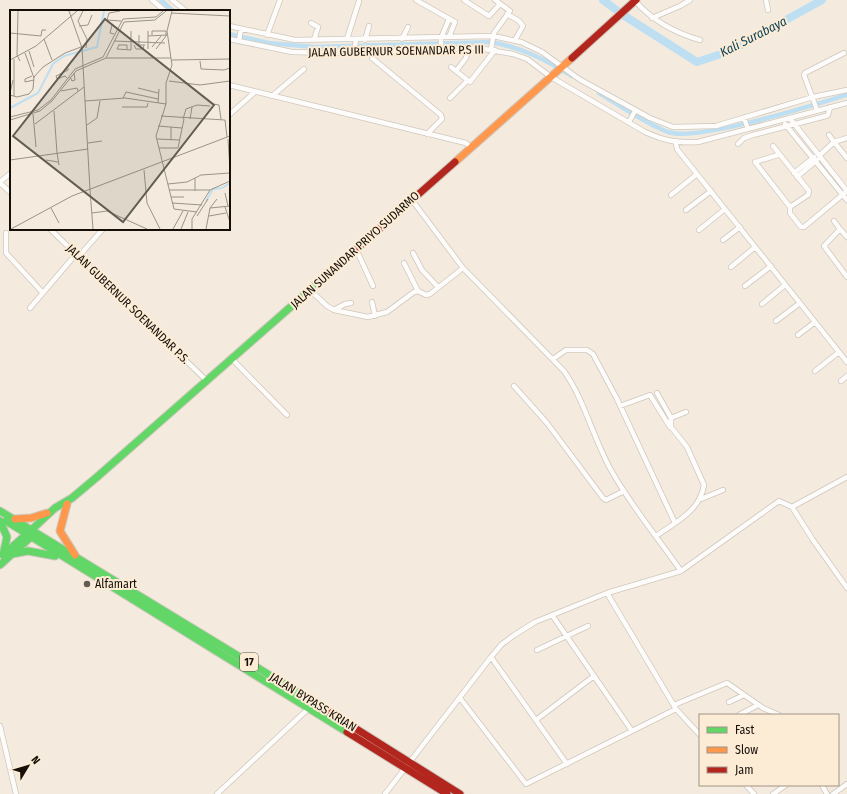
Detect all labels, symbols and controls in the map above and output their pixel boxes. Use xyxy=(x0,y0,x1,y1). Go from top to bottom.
inset map xyxy=(10,10,230,230)
water label: Kali Surabaya xyxy=(717,13,789,60)
street label: JALAN GUBERNUR SOENANDAR P.S III xyxy=(308,42,484,60)
street label: JALAN SUNANDAR PRIYO SUDARMO xyxy=(288,188,422,312)
street label: JALAN GUBERNUR SOENANDAR P.S. xyxy=(63,241,193,367)
place label: Alfamart xyxy=(95,577,137,591)
marker: Alfamart xyxy=(82,579,92,589)
road number: 17 xyxy=(240,653,258,671)
street label: JALAN BYPASS KRIAN xyxy=(267,670,359,734)
legend xyxy=(699,714,839,786)
text: Fast xyxy=(735,723,754,737)
text: Slow xyxy=(735,743,758,757)
north arrow xyxy=(8,746,48,786)
text: N xyxy=(28,754,43,767)
text: Jam xyxy=(735,763,753,777)

